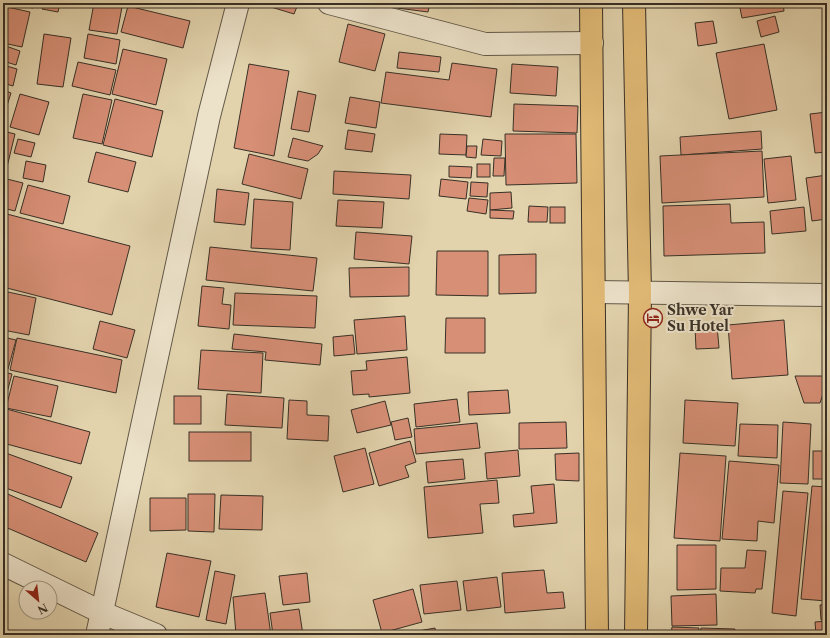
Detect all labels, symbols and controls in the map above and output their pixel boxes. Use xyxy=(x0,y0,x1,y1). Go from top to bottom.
place label: Shwe Yar Su Hotel xyxy=(667,301,734,335)
hotel icon: Shwe Yar Su Hotel xyxy=(642,307,664,329)
north arrow xyxy=(18,580,58,620)
text: N xyxy=(35,600,50,617)

